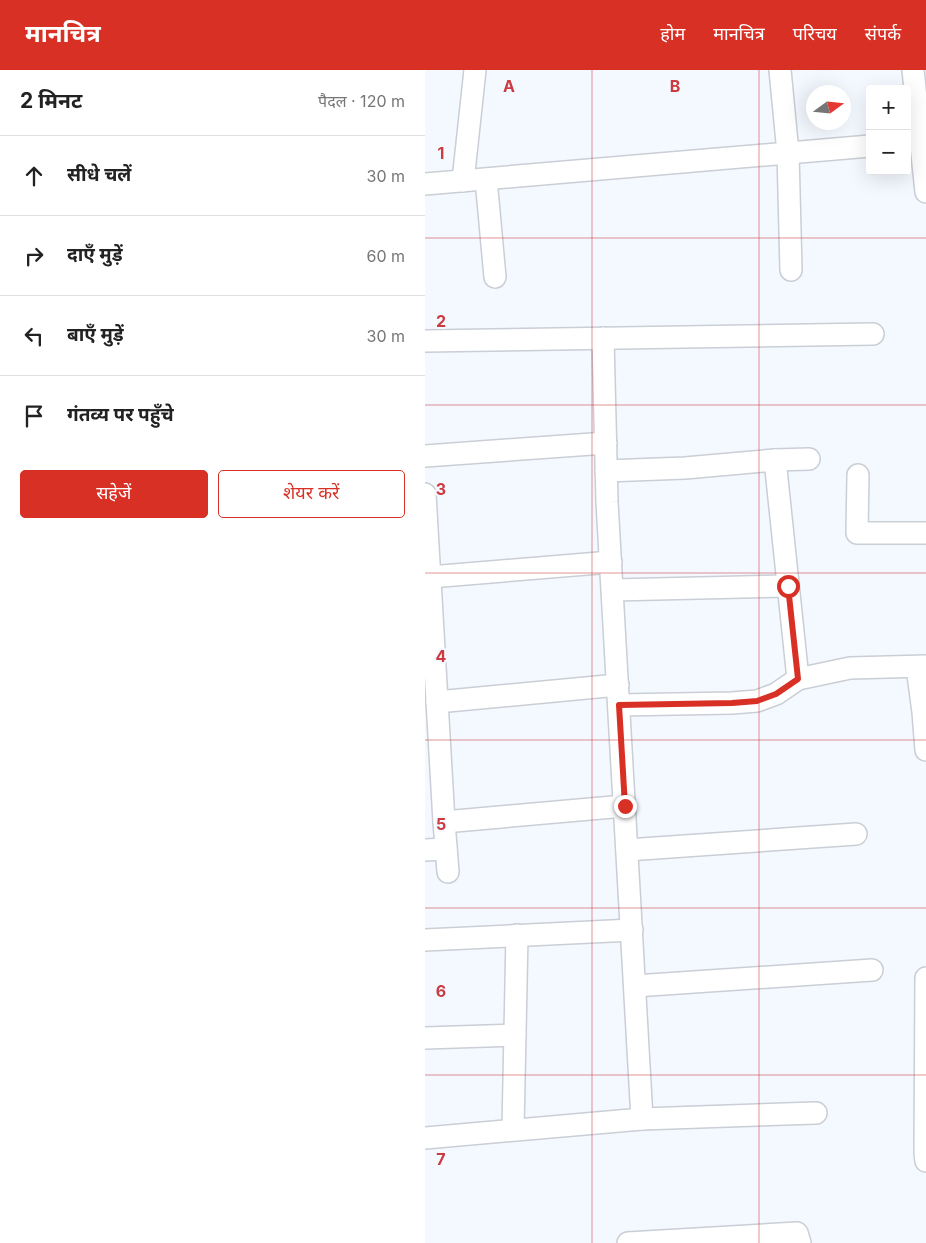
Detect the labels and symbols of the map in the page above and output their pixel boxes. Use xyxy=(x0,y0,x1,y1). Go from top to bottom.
text: A xyxy=(503,76,515,96)
text: B xyxy=(670,76,680,96)
north arrow xyxy=(806,85,851,130)
text: 1 xyxy=(438,143,444,163)
text: 2 xyxy=(436,311,446,331)
text: 3 xyxy=(436,479,446,499)
route start xyxy=(777,575,800,598)
text: 4 xyxy=(436,646,447,666)
route end xyxy=(614,795,637,818)
text: 5 xyxy=(436,814,446,834)
text: 6 xyxy=(436,981,446,1001)
text: 7 xyxy=(436,1149,446,1169)

